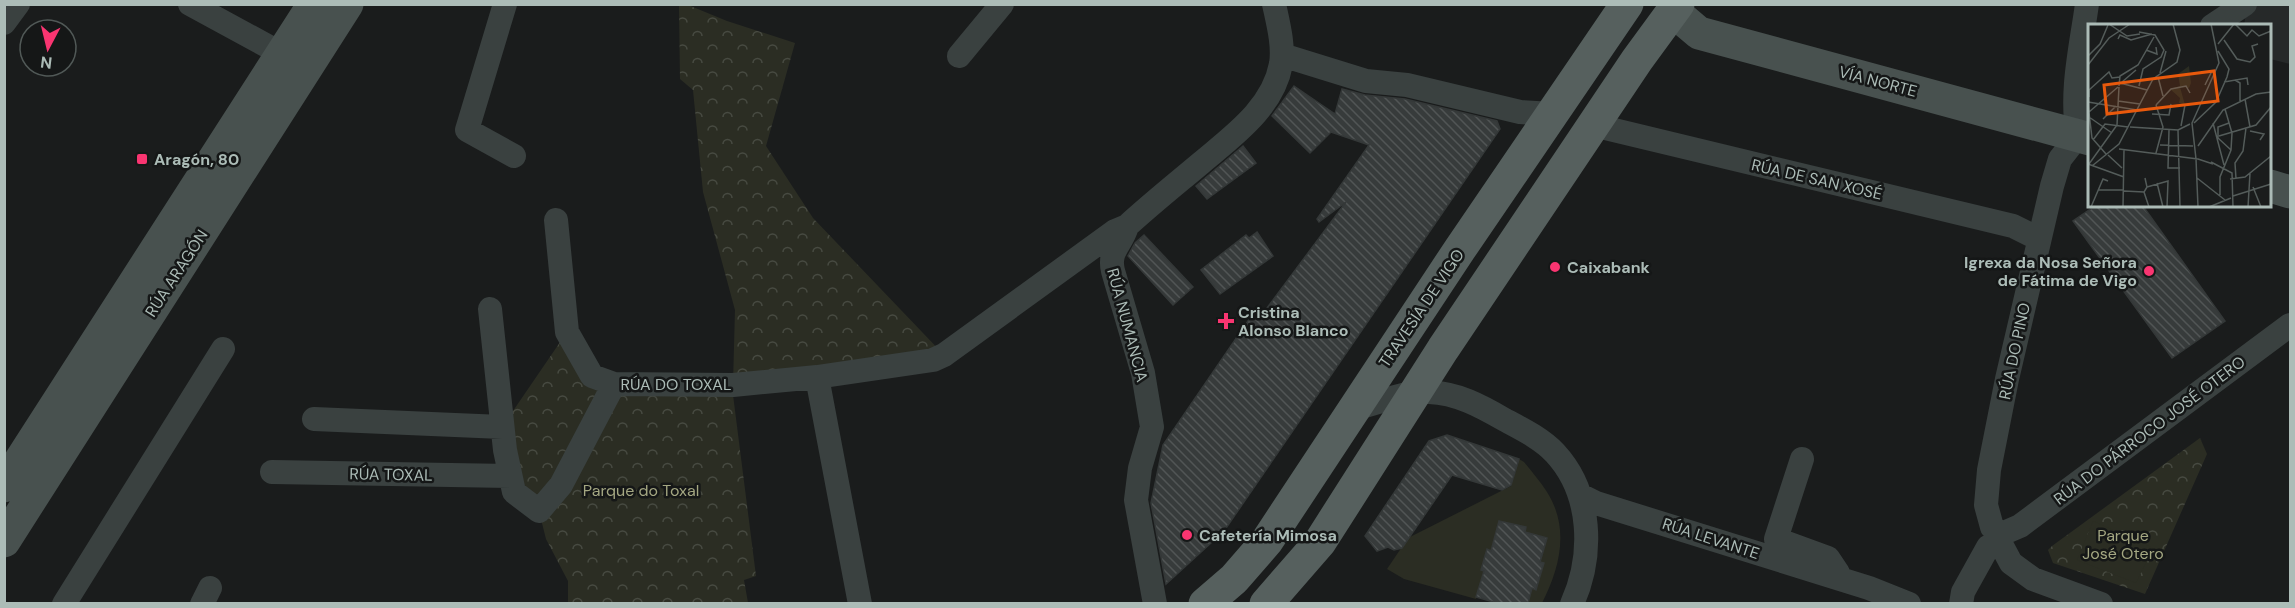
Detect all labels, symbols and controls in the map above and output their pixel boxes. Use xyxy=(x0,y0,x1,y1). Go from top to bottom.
north arrow xyxy=(18,18,78,78)
inset map xyxy=(2088,24,2271,207)
text: N xyxy=(39,51,53,74)
street label: VÍA NORTE xyxy=(1836,61,1919,102)
place label: Aragón, 80 xyxy=(154,149,239,170)
marker: Aragón, 80 xyxy=(135,152,149,166)
street label: RÚA DE SAN XOSÉ xyxy=(1749,154,1884,205)
street label: RÚA ARAGÓN xyxy=(140,226,212,321)
street label: TRAVESÍA DE VIGO xyxy=(1374,245,1469,372)
place label: Igrexa da Nosa Señora de Fátima de Vigo xyxy=(1964,252,2137,291)
place label: Caixabank xyxy=(1567,257,1651,278)
marker: Caixabank xyxy=(1548,260,1562,274)
marker: Igrexa da Nosa Señora de Fátima de Vigo xyxy=(2142,264,2156,278)
street label: RÚA NUMANCIA xyxy=(1102,266,1153,385)
street label: RÚA DO PINO xyxy=(1994,301,2035,401)
place label: Cristina Alonso Blanco xyxy=(1238,302,1348,341)
marker: Cristina Alonso Blanco xyxy=(1219,314,1233,328)
street label: RÚA DO PÁRROCO JOSÉ OTERO xyxy=(2049,351,2249,509)
street label: RÚA DO TOXAL xyxy=(621,374,731,395)
street label: RÚA TOXAL xyxy=(349,463,433,486)
park label: Parque do Toxal xyxy=(583,480,699,501)
street label: RÚA LEVANTE xyxy=(1660,513,1762,564)
place label: Cafetería Mimosa xyxy=(1199,525,1337,546)
park label: Parque José Otero xyxy=(2082,525,2164,564)
marker: Cafetería Mimosa xyxy=(1180,528,1194,542)

